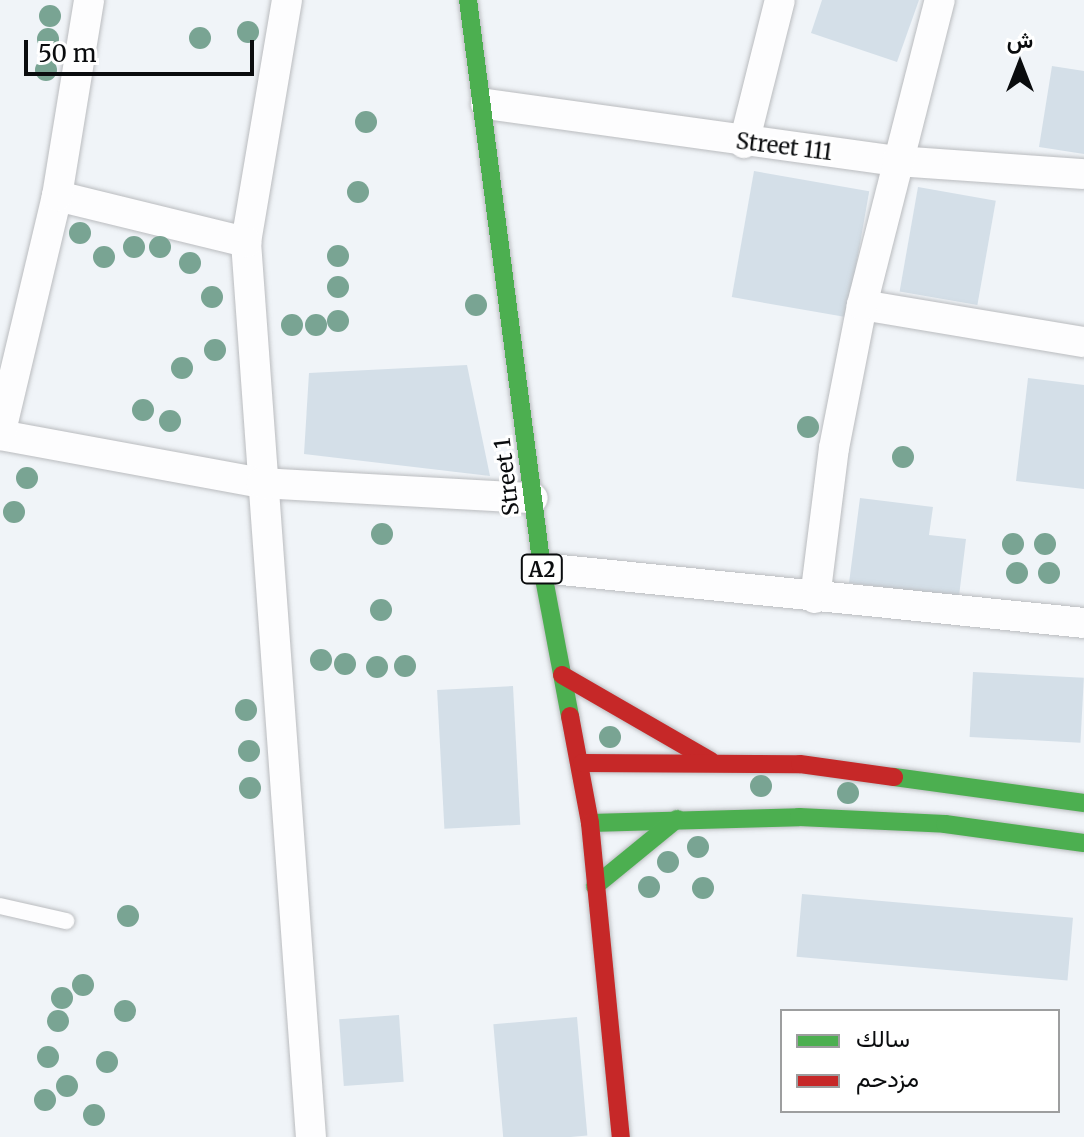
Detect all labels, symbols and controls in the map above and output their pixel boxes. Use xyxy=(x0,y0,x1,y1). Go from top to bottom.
scale bar xyxy=(28,24,258,74)
north arrow xyxy=(980,24,1060,104)
text: ش xyxy=(1007,26,1033,54)
text: 50 m xyxy=(38,38,97,69)
street label: Street 111 xyxy=(734,128,834,166)
street label: Street 1 xyxy=(489,437,525,517)
road number: A2 xyxy=(520,553,564,585)
legend xyxy=(780,1009,1060,1113)
text: سالك xyxy=(856,1023,910,1054)
text: مزدحم xyxy=(856,1063,919,1094)

